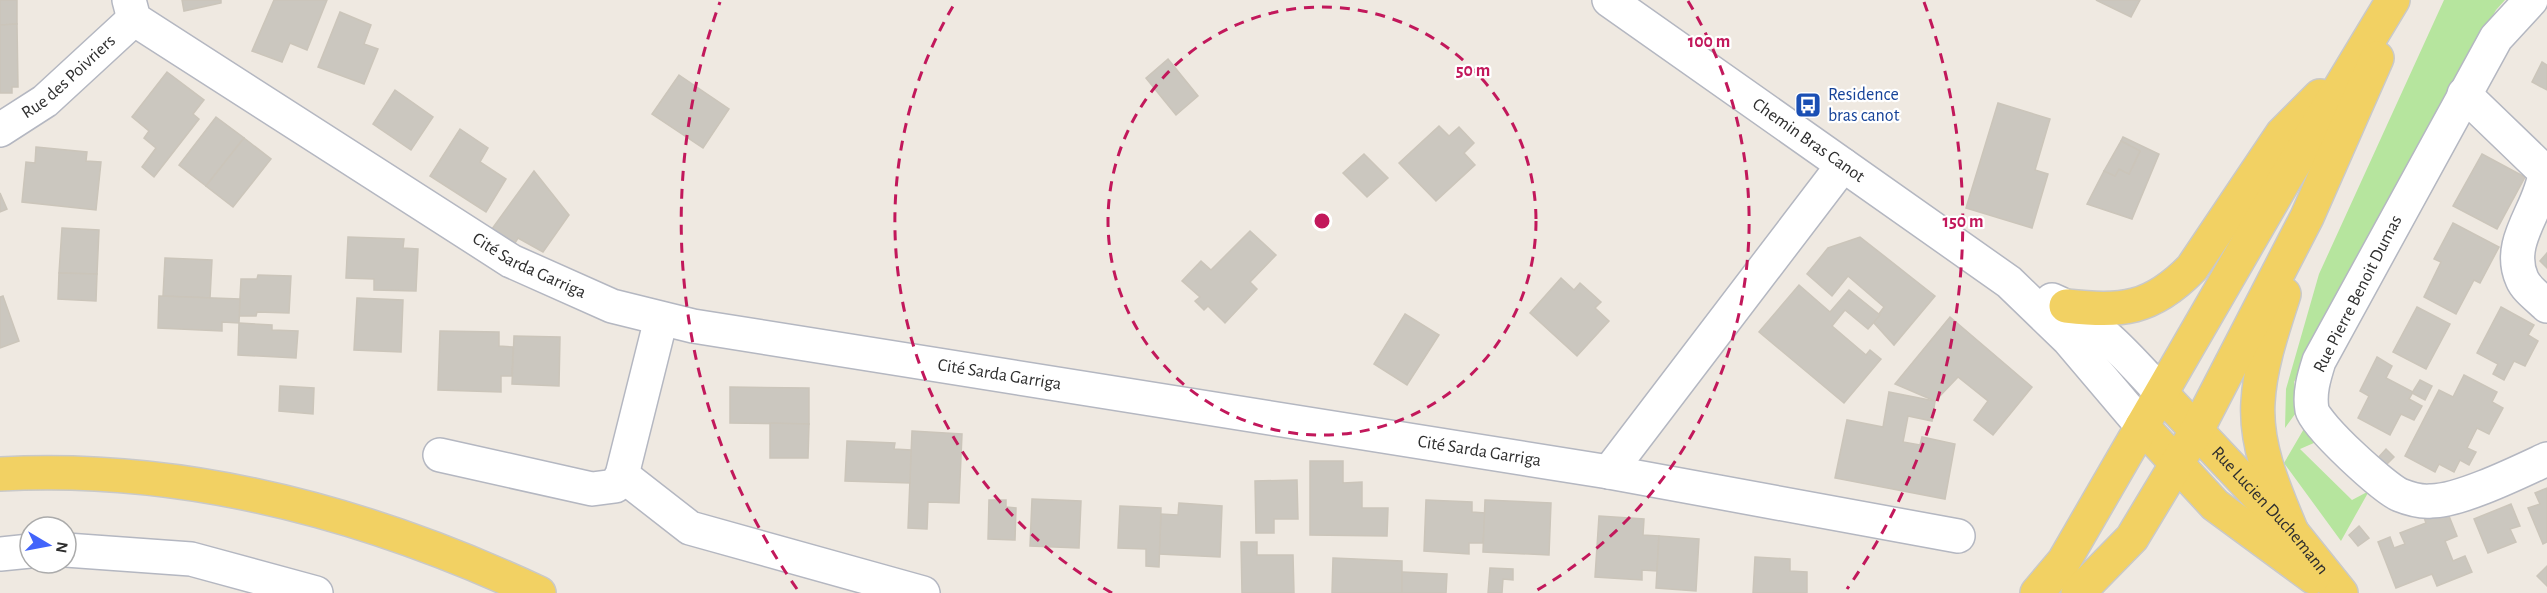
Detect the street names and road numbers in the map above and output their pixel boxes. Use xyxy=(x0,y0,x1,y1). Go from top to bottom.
street label: Rue des Poivriers xyxy=(19,32,119,122)
street label: Chemin Bras Canot xyxy=(1749,95,1868,186)
street label: Rue Pierre Benoit Dumas xyxy=(2310,212,2406,376)
street label: Cité Sarda Garriga xyxy=(469,230,588,302)
street label: Cité Sarda Garriga xyxy=(936,356,1063,394)
street label: Cité Sarda Garriga xyxy=(1416,433,1543,470)
street label: Rue Lucien Duchemann xyxy=(2208,443,2332,578)

